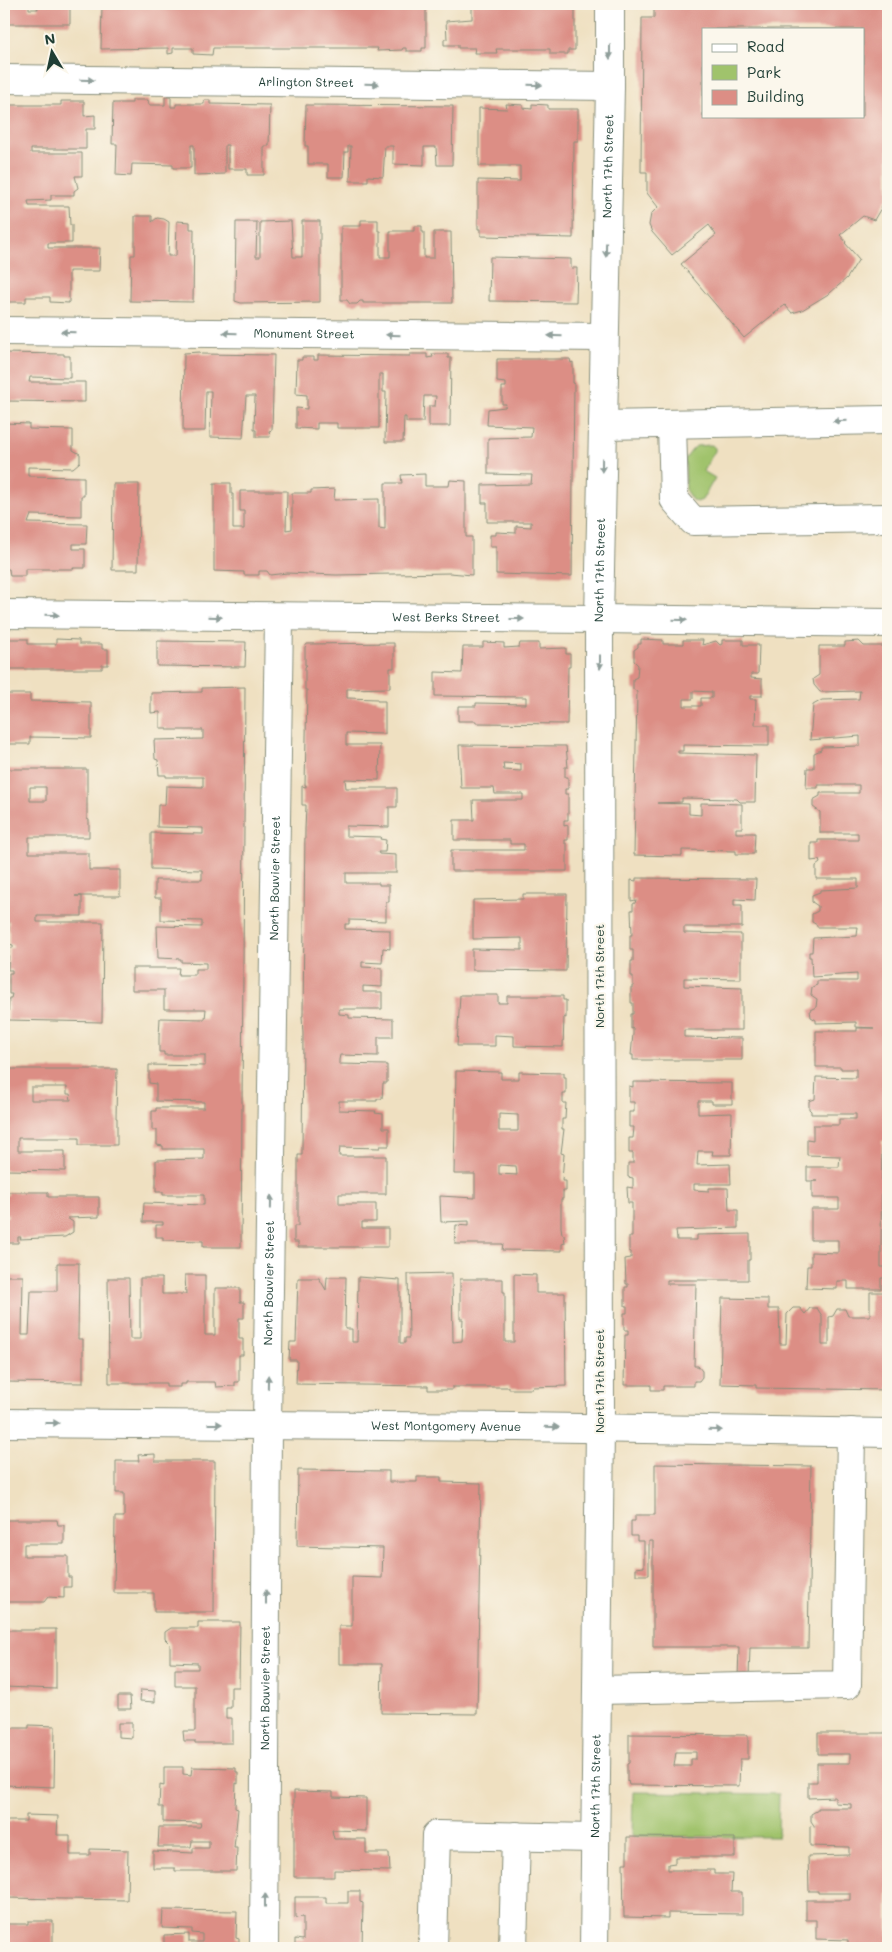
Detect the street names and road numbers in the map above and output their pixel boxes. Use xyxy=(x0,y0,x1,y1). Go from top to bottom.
street label: Arlington Street xyxy=(258,73,354,90)
street label: North 17th Street xyxy=(598,114,616,218)
street label: Monument Street xyxy=(253,324,355,342)
street label: North 17th Street xyxy=(590,518,608,622)
street label: West Berks Street xyxy=(392,608,500,625)
street label: North Bouvier Street xyxy=(265,816,283,941)
street label: North 17th Street xyxy=(591,924,607,1028)
street label: North Bouvier Street xyxy=(259,1221,277,1345)
street label: North 17th Street xyxy=(591,1329,607,1433)
street label: West Montgomery Avenue xyxy=(371,1417,521,1434)
street label: North Bouvier Street xyxy=(256,1626,273,1750)
street label: North 17th Street xyxy=(586,1734,603,1838)

